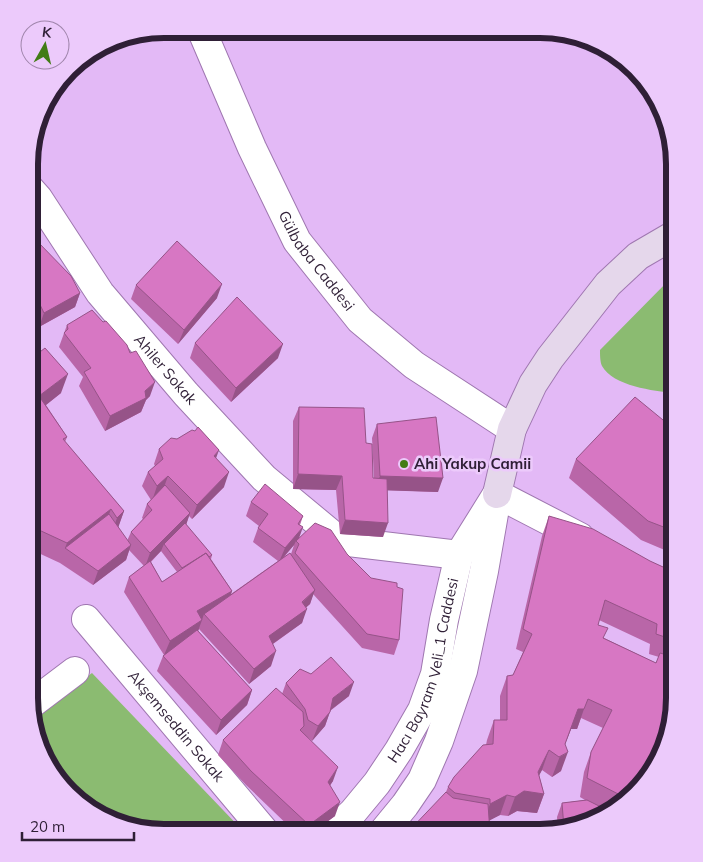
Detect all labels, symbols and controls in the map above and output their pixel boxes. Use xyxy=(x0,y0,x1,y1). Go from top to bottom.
north arrow xyxy=(20,20,70,70)
text: K xyxy=(41,23,53,42)
street label: Gülbaba Caddesi xyxy=(275,207,359,315)
street label: Ahiler Sokak xyxy=(130,330,201,409)
place label: Ahi Yakup Camii xyxy=(414,454,531,473)
marker: Ahi Yakup Camii xyxy=(398,458,410,470)
street label: Hacı Bayram Veli_1 Caddesi xyxy=(383,576,462,766)
street label: Akşemseddin Sokak xyxy=(124,666,229,786)
scale bar xyxy=(22,810,135,842)
text: 20 m xyxy=(30,817,65,836)

